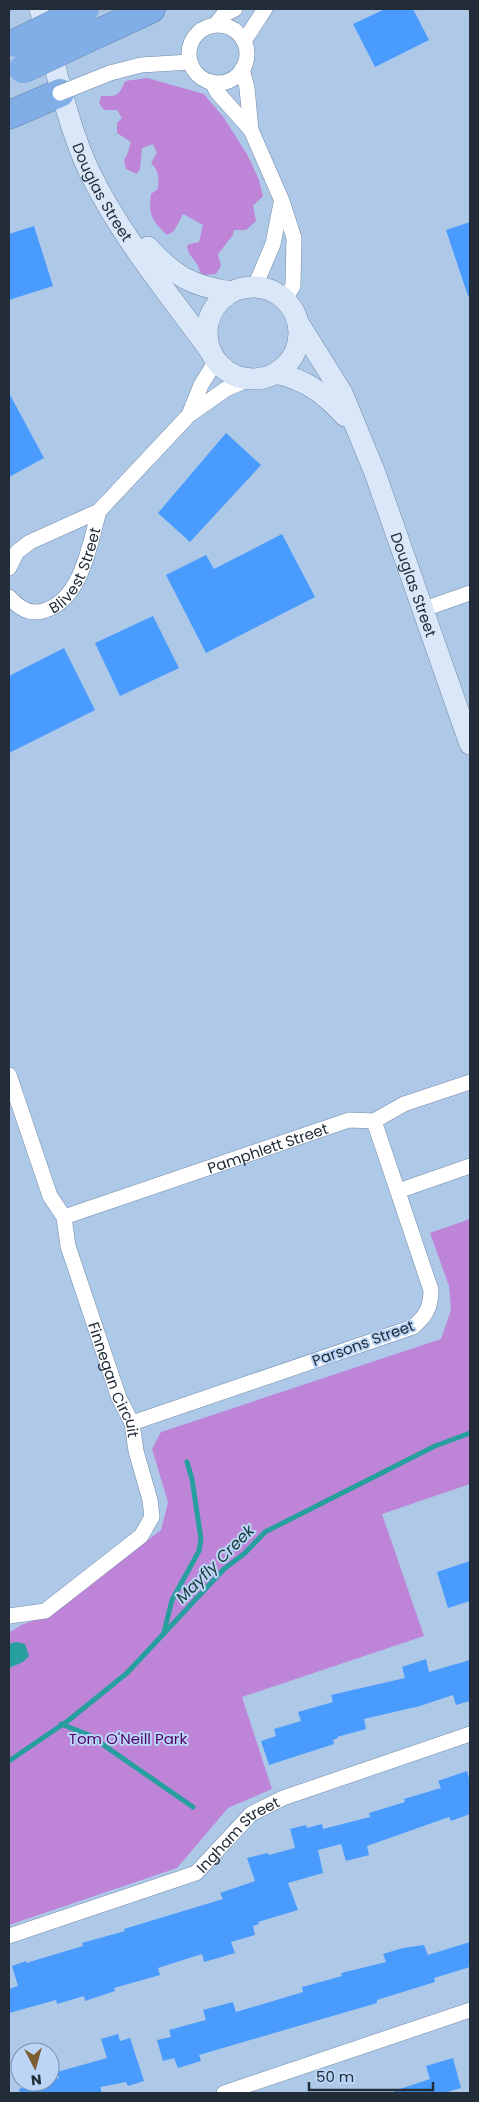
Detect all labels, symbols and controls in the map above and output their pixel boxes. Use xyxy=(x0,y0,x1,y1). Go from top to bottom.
street label: Douglas Street xyxy=(68,139,138,245)
street label: Blivest Street xyxy=(45,525,105,618)
street label: Douglas Street xyxy=(386,529,442,640)
street label: Pamphlett Street xyxy=(205,1117,331,1178)
street label: Parsons Street xyxy=(309,1315,417,1371)
street label: Finnegan Circuit xyxy=(84,1319,144,1439)
water label: Mayfly Creek xyxy=(170,1519,260,1609)
park label: Tom O'Neill Park xyxy=(69,1728,187,1749)
street label: Ingham Street xyxy=(191,1791,283,1877)
north arrow xyxy=(10,2042,60,2092)
scale bar xyxy=(309,2060,433,2092)
text: 50 m xyxy=(316,2066,354,2087)
text: N xyxy=(30,2069,43,2090)

